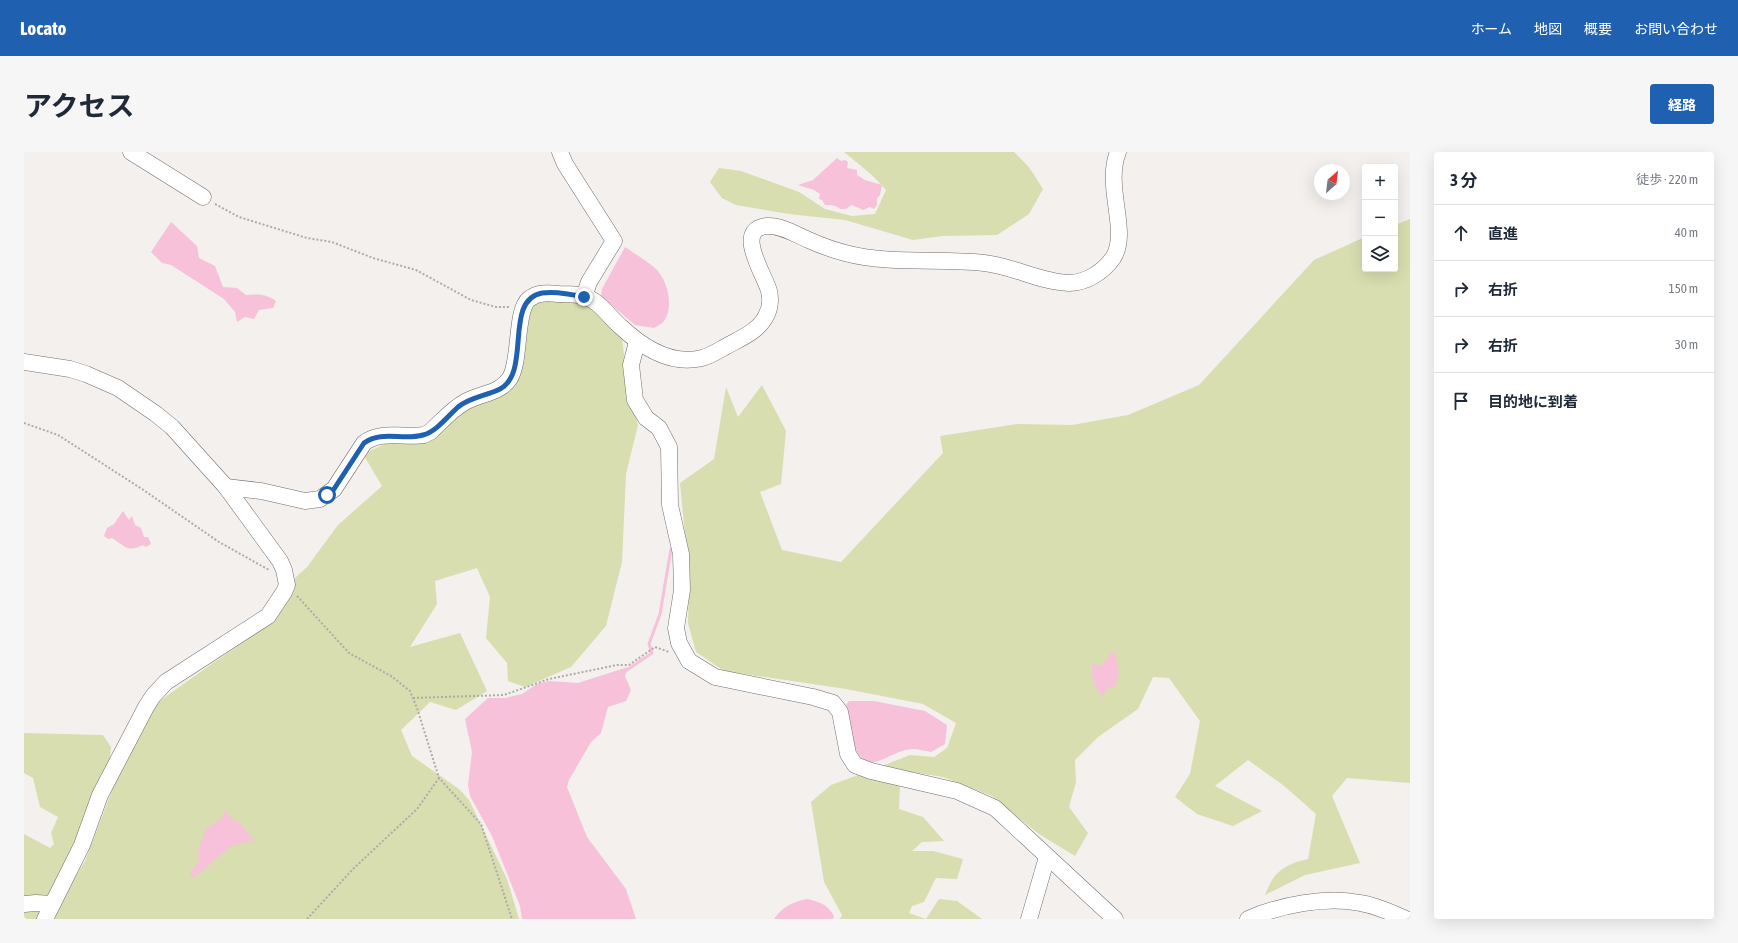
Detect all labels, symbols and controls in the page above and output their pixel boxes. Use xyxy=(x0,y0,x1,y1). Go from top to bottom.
text: Locato xyxy=(20,17,66,39)
text: ホーム xyxy=(1470,21,1512,37)
text: 地図 xyxy=(1534,21,1562,37)
text: 概要 xyxy=(1584,21,1612,37)
text: お問い合わせ xyxy=(1634,21,1718,37)
button: 経路 xyxy=(1650,84,1714,124)
text: アクセス xyxy=(24,90,135,122)
north arrow xyxy=(1314,164,1350,200)
map controls xyxy=(1362,164,1398,272)
button: + xyxy=(1362,164,1398,200)
text: 3 分 xyxy=(1450,170,1477,190)
text: 徒歩 · 220 m xyxy=(1636,172,1698,187)
button: − xyxy=(1362,200,1398,236)
icon: ahead xyxy=(1450,222,1472,244)
text: 直進 xyxy=(1488,225,1518,242)
text: 40 m xyxy=(1675,225,1698,240)
button: layers xyxy=(1362,236,1398,272)
icon: right xyxy=(1450,278,1472,300)
text: 右折 xyxy=(1488,281,1518,298)
text: 150 m xyxy=(1669,281,1698,296)
route end xyxy=(575,288,593,306)
icon: right xyxy=(1450,334,1472,356)
text: 右折 xyxy=(1488,337,1518,354)
text: 30 m xyxy=(1675,337,1698,352)
icon: arrive xyxy=(1450,390,1472,412)
text: 目的地に到着 xyxy=(1488,393,1578,410)
route start xyxy=(318,486,336,504)

